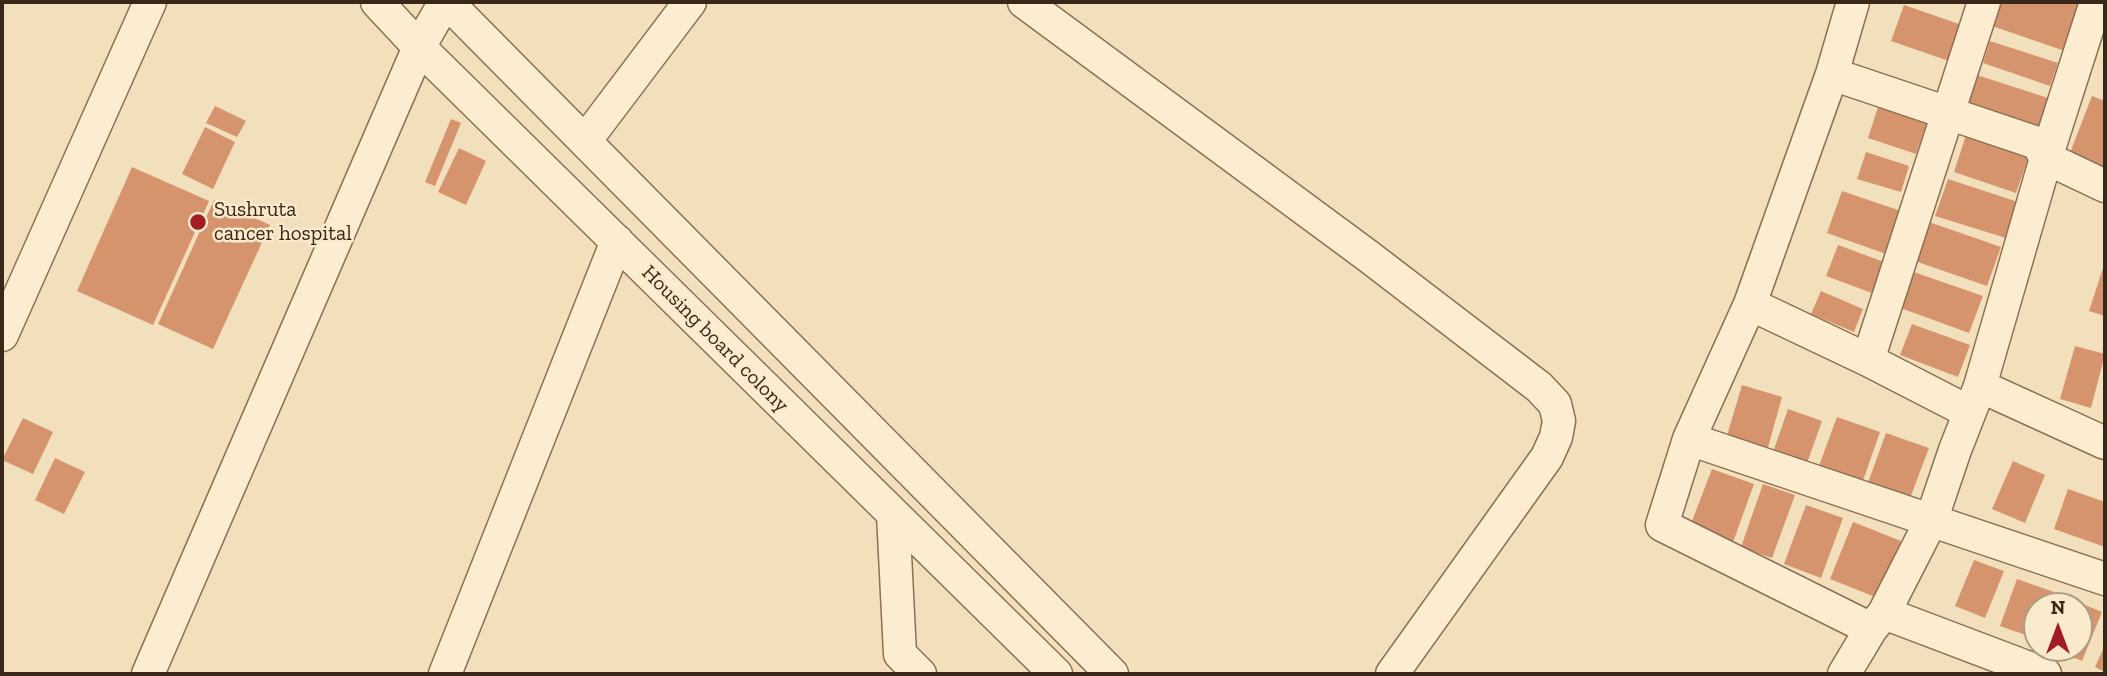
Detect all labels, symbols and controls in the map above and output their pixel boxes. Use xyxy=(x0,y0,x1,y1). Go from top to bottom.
place label: Sushruta cancer hospital xyxy=(214,197,352,247)
marker: Sushruta cancer hospital xyxy=(188,212,208,232)
street label: Housing board colony xyxy=(636,260,794,418)
north arrow xyxy=(2023,592,2093,662)
text: N xyxy=(2051,596,2065,619)

